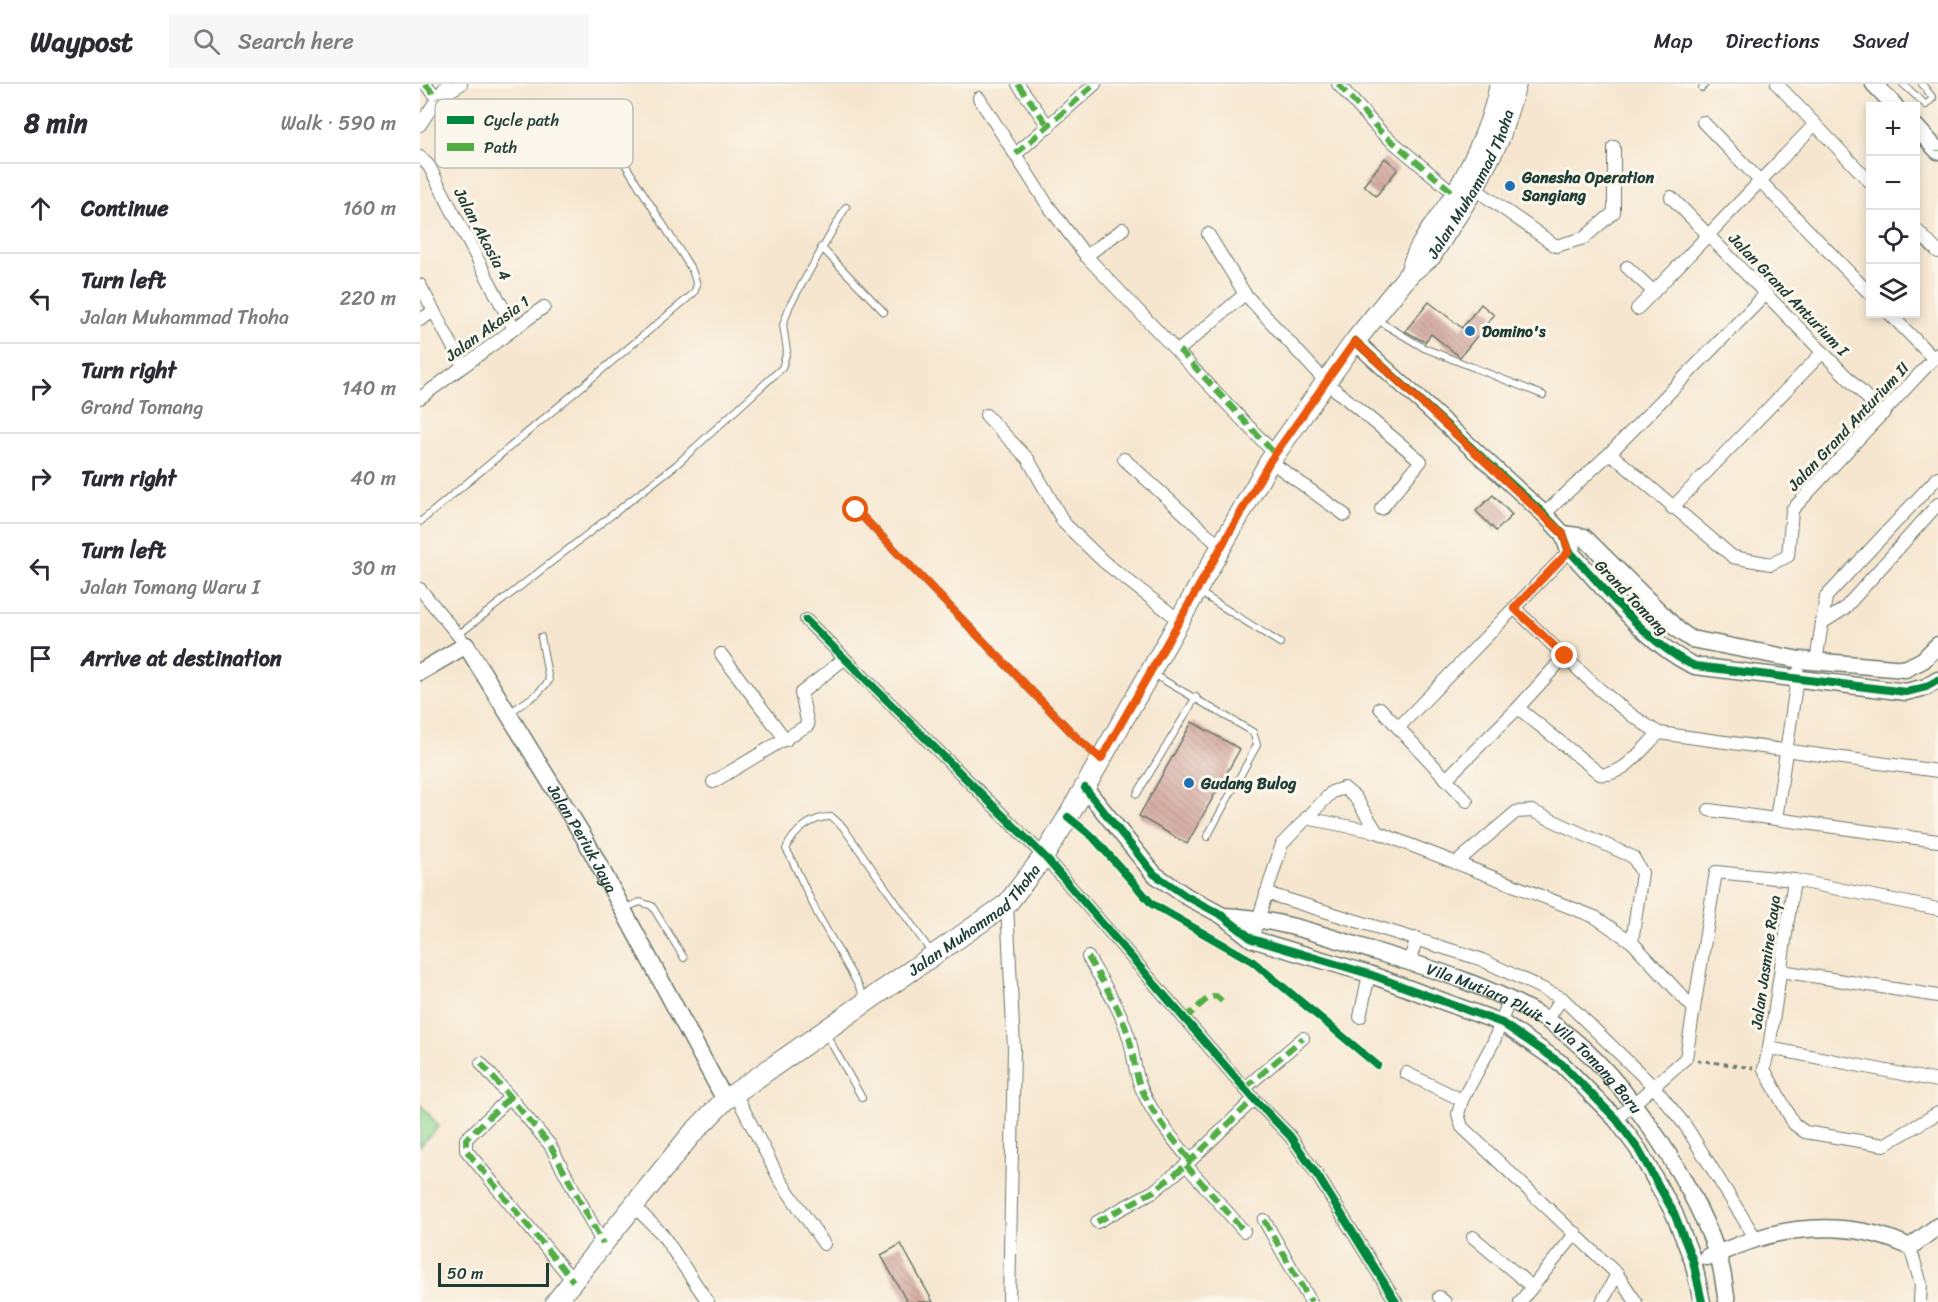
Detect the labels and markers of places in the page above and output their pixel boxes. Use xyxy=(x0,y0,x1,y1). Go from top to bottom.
place label: Ganesha Operation Sangiang xyxy=(1521,163,1654,210)
marker: Ganesha Operation Sangiang xyxy=(1503,179,1517,193)
place label: Domino's xyxy=(1482,317,1546,346)
marker: Domino's xyxy=(1463,324,1477,338)
place label: Gudang Bulog xyxy=(1200,769,1297,798)
marker: Gudang Bulog xyxy=(1182,776,1196,790)

